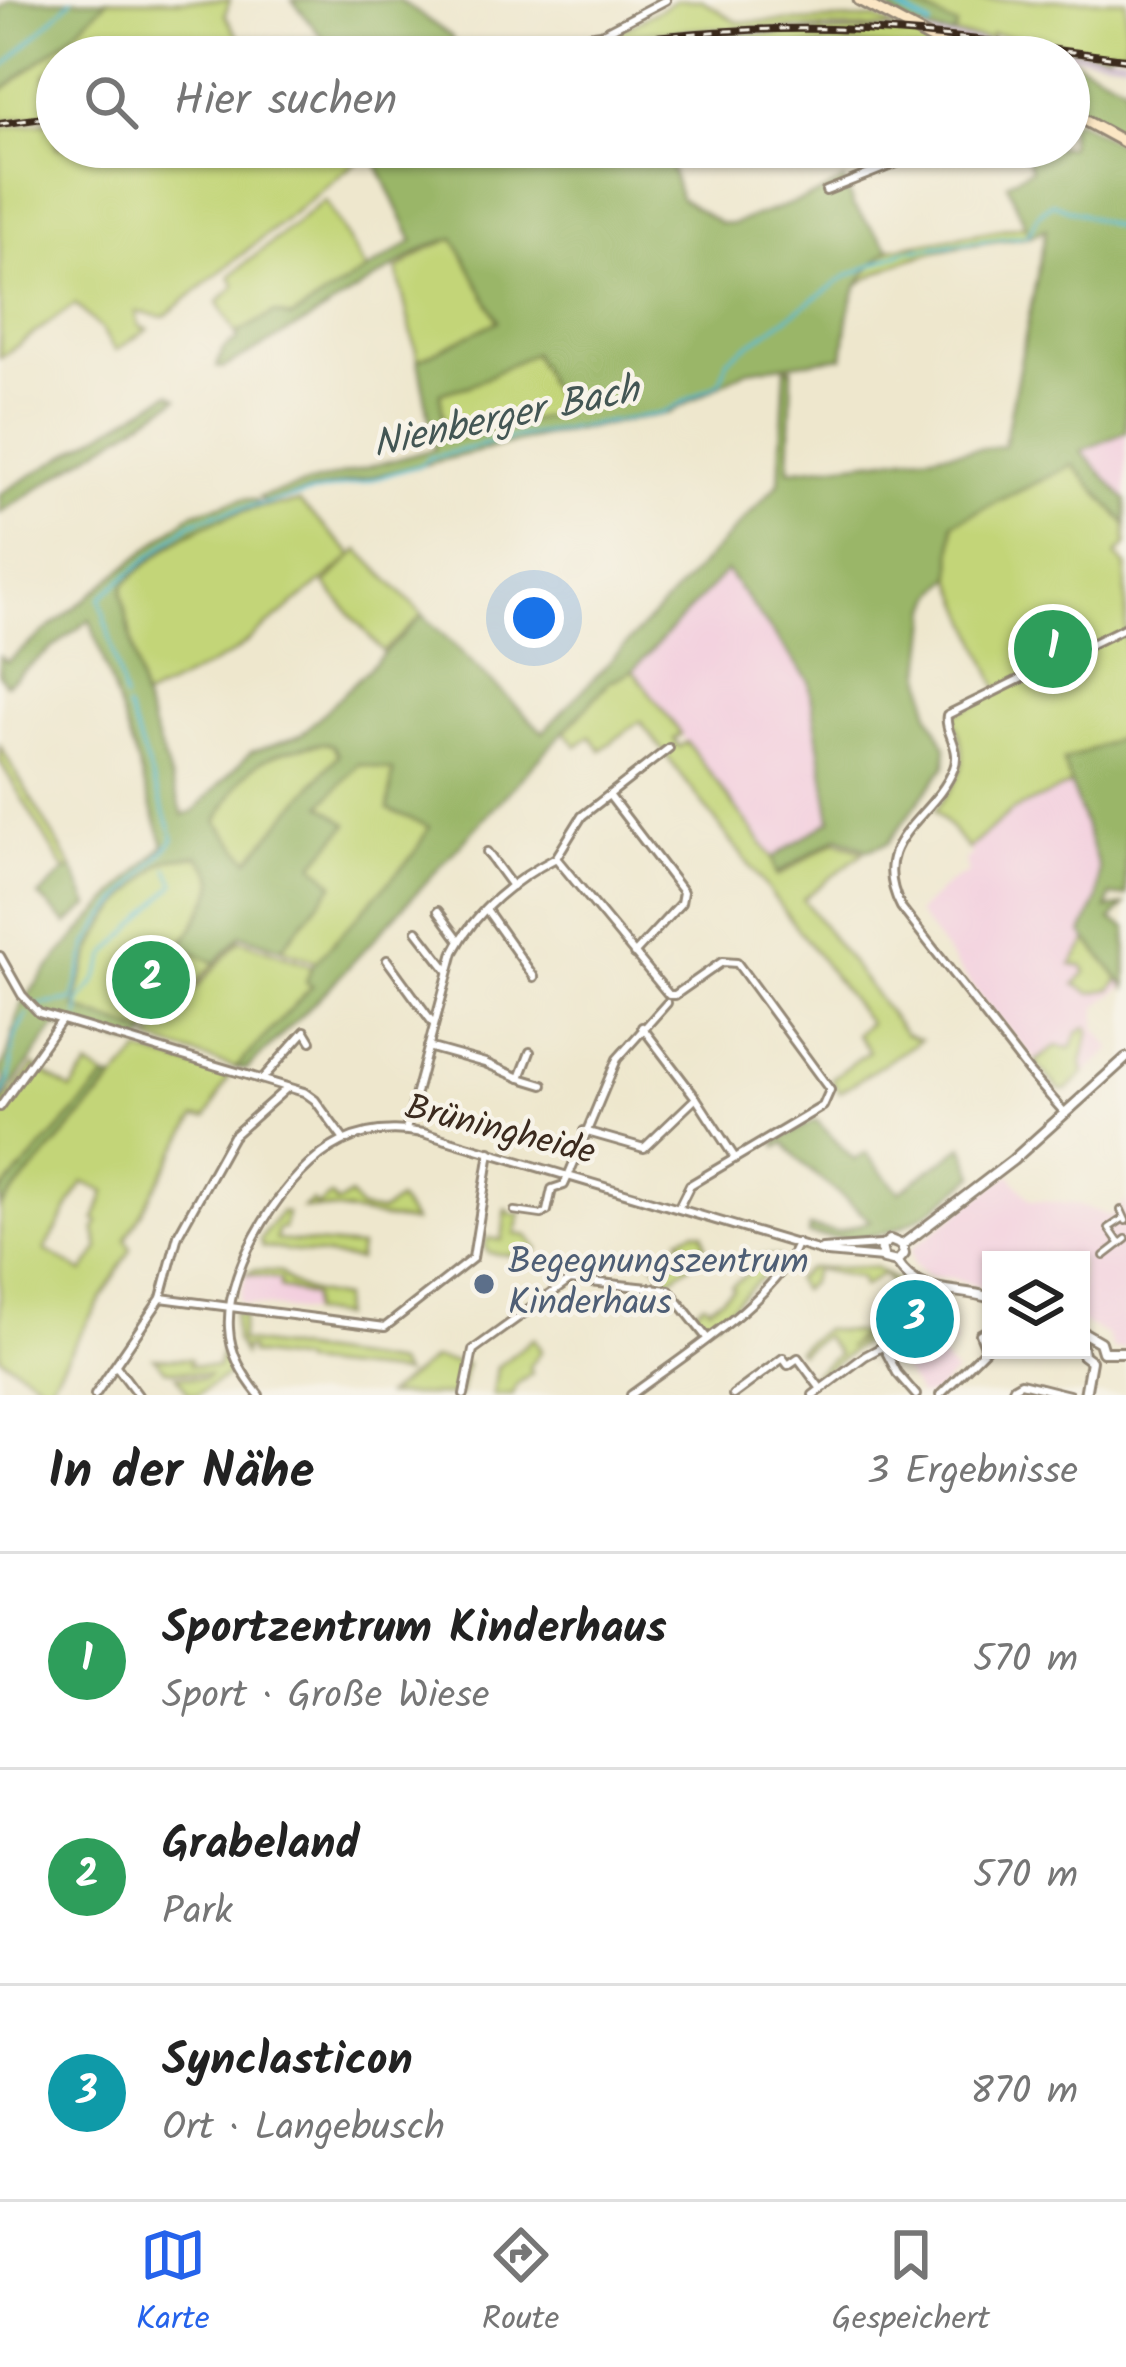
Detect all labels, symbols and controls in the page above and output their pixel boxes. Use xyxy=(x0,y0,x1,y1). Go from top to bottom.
search box xyxy=(36,36,1090,168)
text: Hier suchen xyxy=(174,66,397,138)
icon: search xyxy=(78,69,144,135)
water label: Nienberger Bach xyxy=(367,360,648,477)
your location xyxy=(504,588,564,648)
pin: 1 xyxy=(1014,604,1092,694)
pin: 2 xyxy=(112,935,190,1025)
street label: Brüningheide xyxy=(399,1080,601,1182)
place label: Begegnungszentrum Kinderhaus xyxy=(508,1235,809,1333)
map controls xyxy=(982,1251,1090,1359)
button: layers xyxy=(982,1251,1090,1359)
marker: Begegnungszentrum Kinderhaus xyxy=(471,1271,497,1297)
pin: 3 xyxy=(876,1274,954,1364)
text: In der Nähe xyxy=(48,1433,314,1514)
text: 3 Ergebnisse xyxy=(867,1442,1078,1504)
text: Sportzentrum Kinderhaus xyxy=(162,1594,667,1666)
text: 1 xyxy=(81,1630,93,1692)
text: 570 m xyxy=(973,1630,1078,1692)
text: Sport · Große Wiese xyxy=(162,1666,489,1728)
text: Grabeland xyxy=(162,1810,360,1882)
text: 2 xyxy=(76,1846,98,1908)
text: 570 m xyxy=(973,1846,1078,1908)
text: Park xyxy=(162,1882,233,1944)
text: Synclasticon xyxy=(162,2026,413,2098)
text: 3 xyxy=(76,2062,98,2124)
text: 870 m xyxy=(970,2062,1078,2124)
text: Ort · Langebusch xyxy=(162,2098,445,2160)
tab: Karte xyxy=(136,2222,210,2347)
tab: Route xyxy=(482,2222,559,2347)
tab: Gespeichert xyxy=(831,2222,990,2347)

